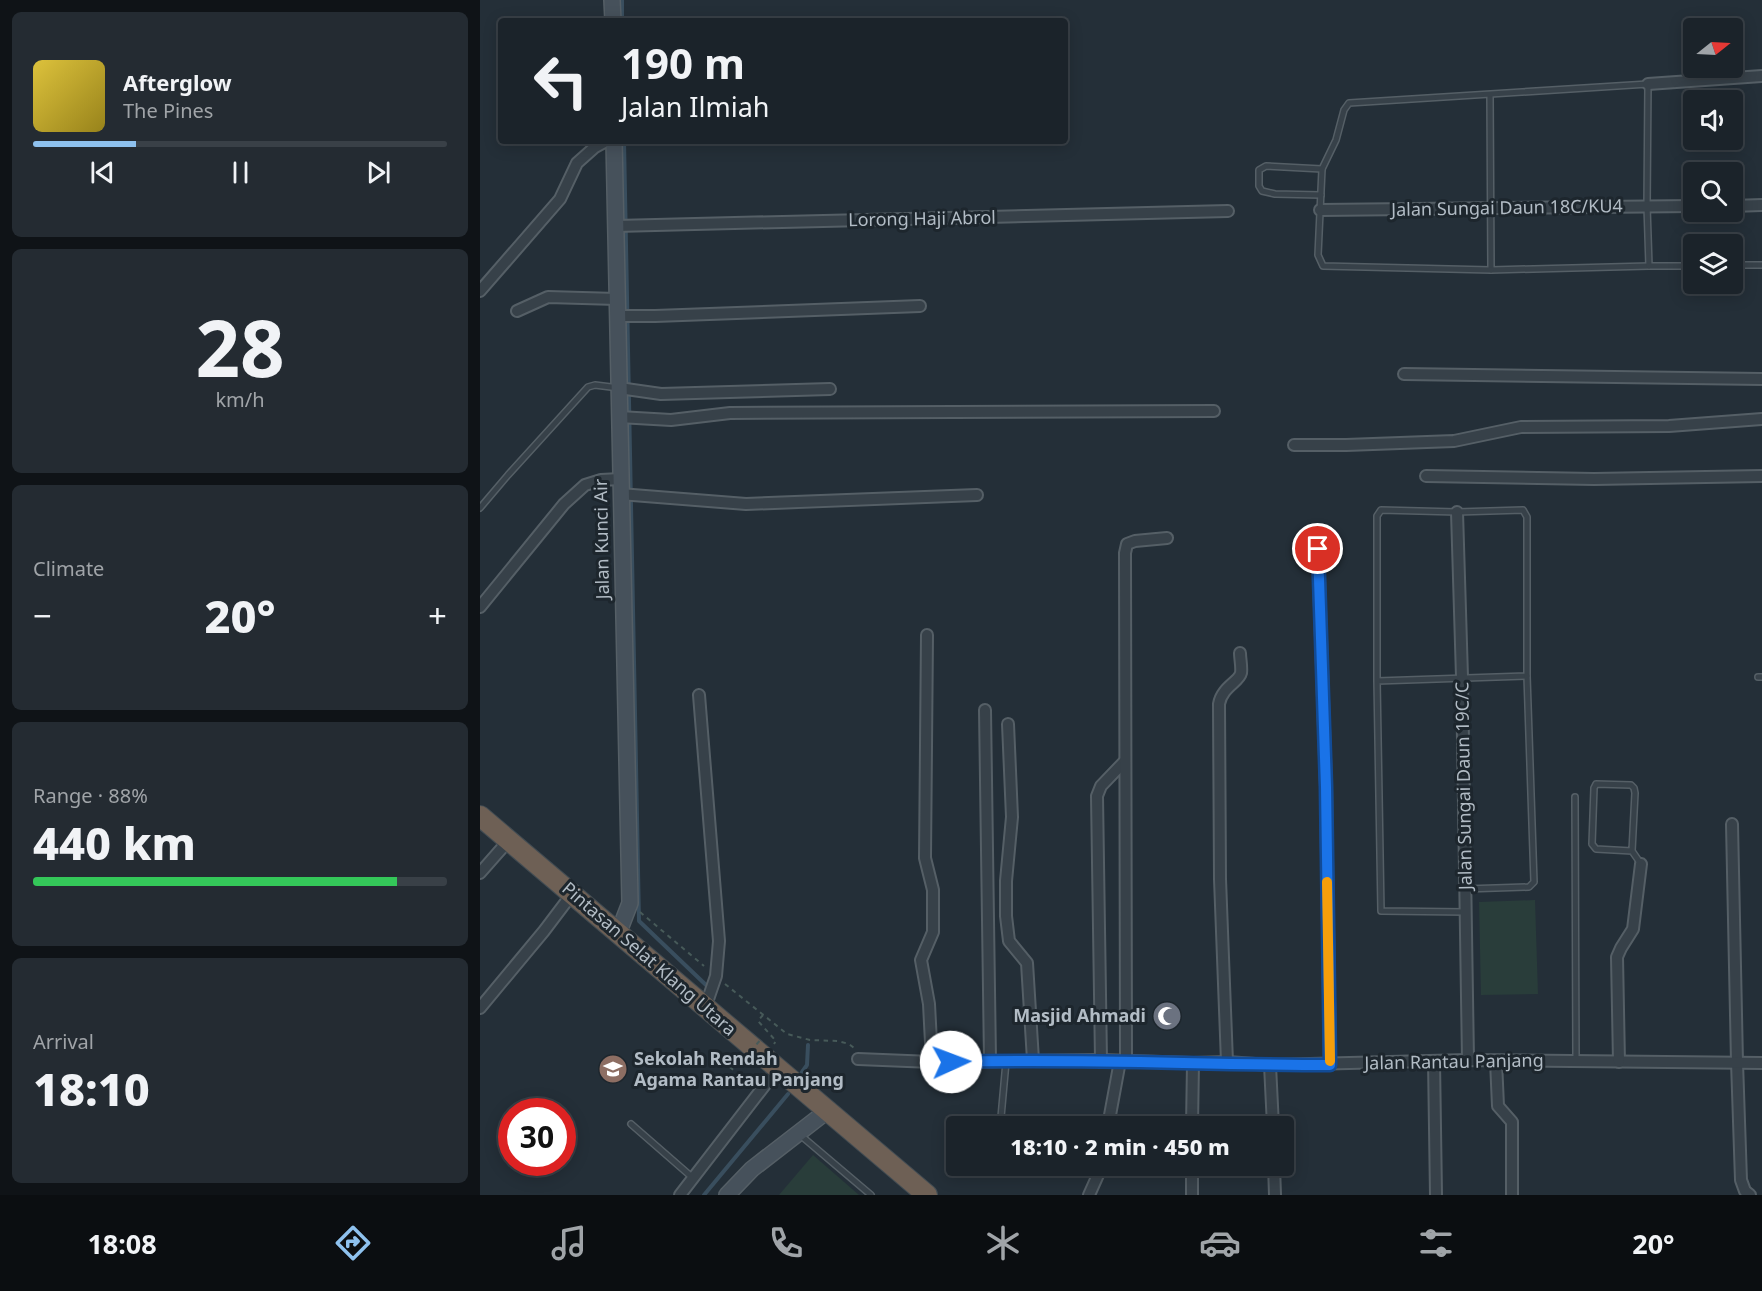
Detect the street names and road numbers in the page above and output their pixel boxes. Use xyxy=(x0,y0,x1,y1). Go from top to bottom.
street label: Jalan Sungai Daun 18C/KU4 xyxy=(1389,193,1623,221)
street label: Lorong Haji Abrol xyxy=(848,205,996,231)
street label: Jalan Kunci Air xyxy=(588,478,614,601)
street label: Jalan Sungai Daun 19C/C xyxy=(1449,682,1477,892)
street label: Pintasan Selat Klang Utara xyxy=(557,876,742,1041)
street label: Jalan Rantau Panjang xyxy=(1362,1047,1544,1075)

